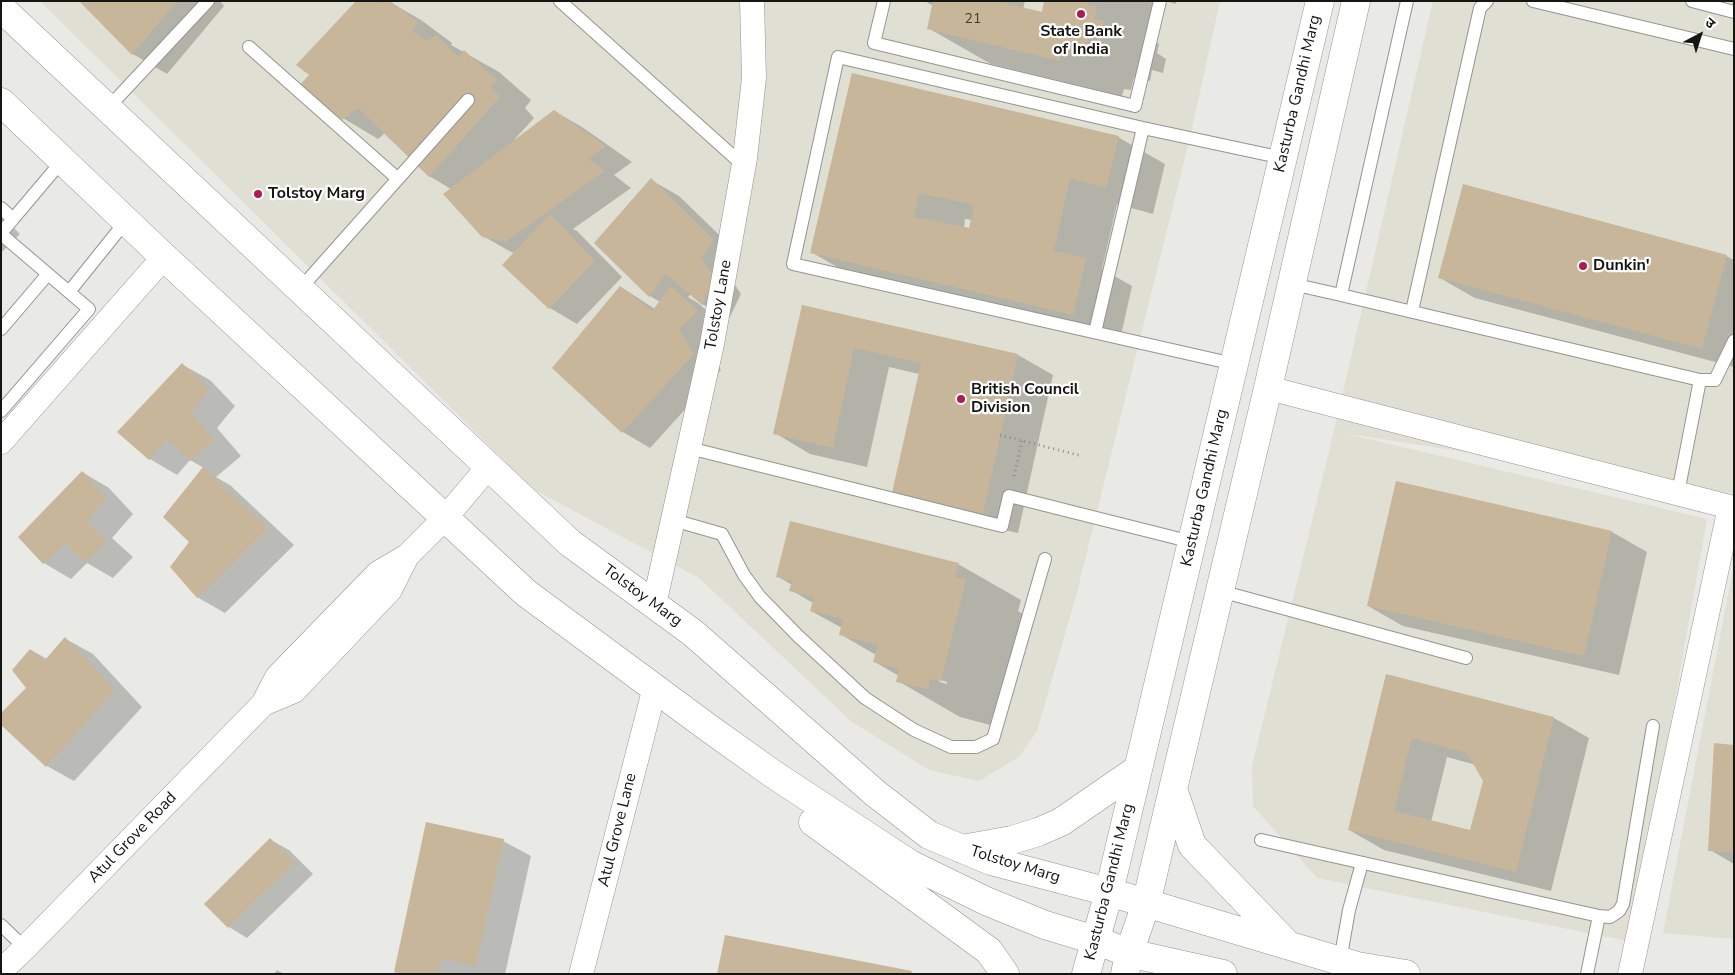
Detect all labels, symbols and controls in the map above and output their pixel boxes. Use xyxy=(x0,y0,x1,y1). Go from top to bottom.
marker: State Bank of India xyxy=(1075,8,1087,20)
north arrow xyxy=(1675,10,1725,60)
house number: 21 xyxy=(965,12,981,28)
street label: Kasturba Gandhi Marg xyxy=(1271,13,1325,175)
text: उ xyxy=(1701,13,1719,33)
place label: State Bank of India xyxy=(1040,22,1122,60)
place label: Tolstoy Marg xyxy=(268,184,365,204)
marker: Tolstoy Marg xyxy=(252,188,264,200)
place label: Dunkin' xyxy=(1593,256,1650,276)
street label: Tolstoy Lane xyxy=(702,259,736,351)
marker: Dunkin' xyxy=(1577,260,1589,272)
place label: British Council Division xyxy=(971,380,1079,418)
marker: British Council Division xyxy=(955,393,967,405)
street label: Kasturba Gandhi Marg xyxy=(1178,407,1232,569)
street label: Tolstoy Marg xyxy=(599,561,685,631)
street label: Atul Grove Lane xyxy=(595,771,641,889)
street label: Atul Grove Road xyxy=(85,789,181,887)
street label: Kasturba Gandhi Marg xyxy=(1081,802,1139,962)
street label: Tolstoy Marg xyxy=(968,842,1062,888)

